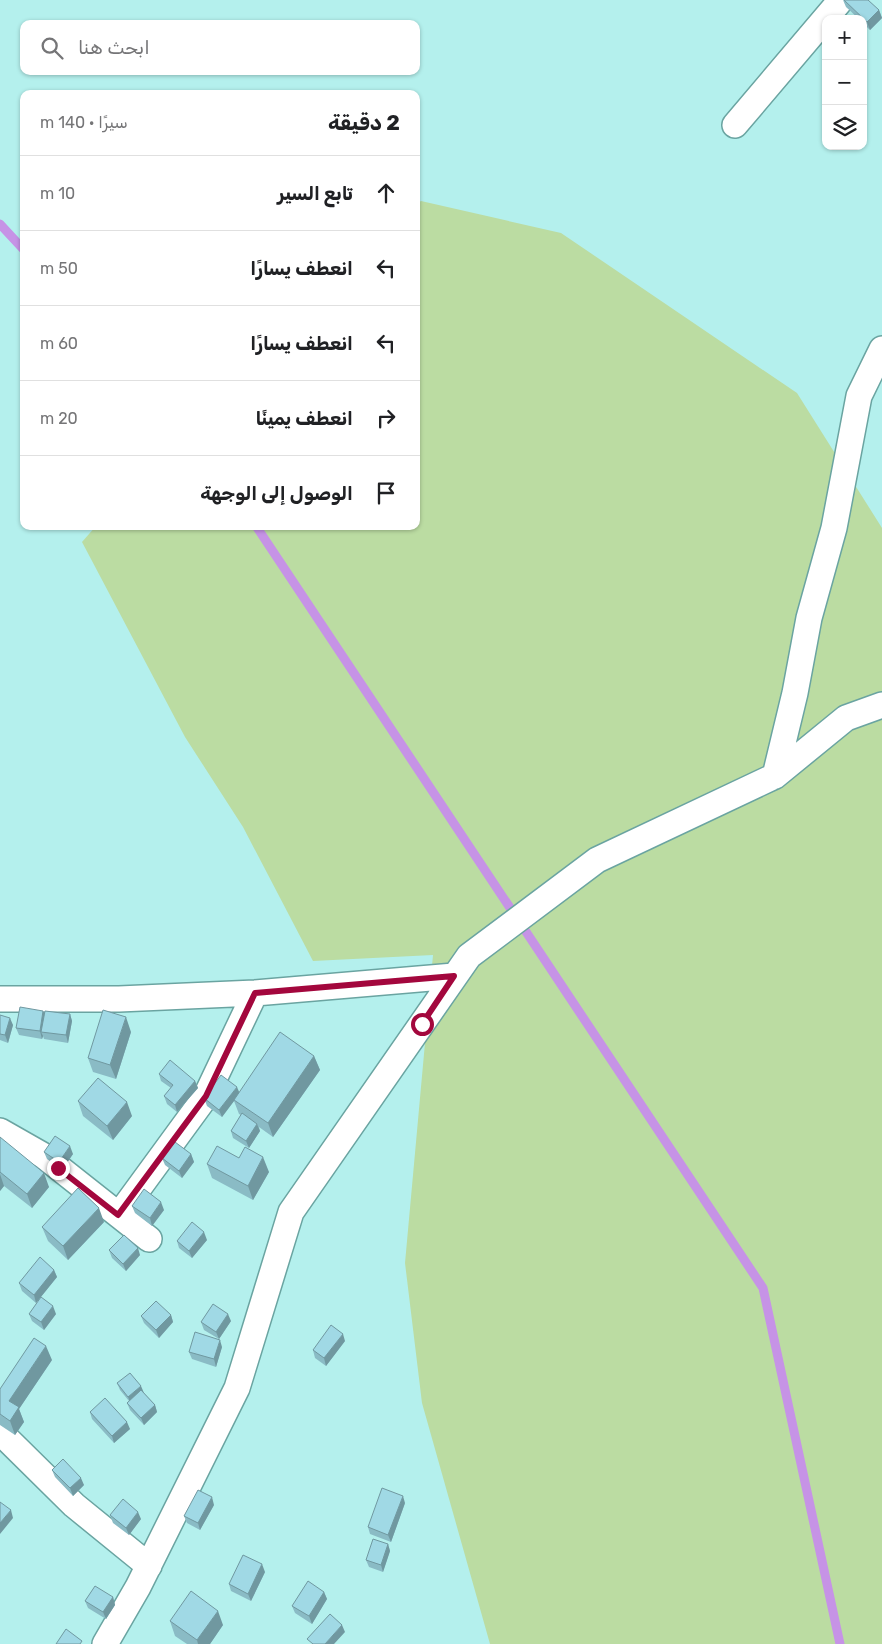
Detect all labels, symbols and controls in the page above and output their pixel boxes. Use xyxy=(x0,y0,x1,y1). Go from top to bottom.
map controls xyxy=(822,15,867,150)
button: + xyxy=(822,15,867,60)
search box xyxy=(20,20,420,75)
icon: search xyxy=(38,34,66,62)
text: ابحث هنا xyxy=(78,36,150,59)
button: − xyxy=(822,60,867,105)
button: layers xyxy=(822,105,867,150)
text: 2 دقيقة xyxy=(328,110,400,135)
text: سيرًا · 140 m xyxy=(40,113,128,132)
icon: ahead xyxy=(372,179,400,207)
text: تابع السير xyxy=(277,182,353,205)
text: 10 m xyxy=(40,184,75,203)
icon: left xyxy=(372,254,400,282)
text: انعطف يسارًا xyxy=(250,257,353,280)
text: 50 m xyxy=(40,259,78,278)
icon: left xyxy=(372,329,400,357)
text: انعطف يسارًا xyxy=(250,332,353,355)
text: 60 m xyxy=(40,334,78,353)
icon: right xyxy=(372,404,400,432)
text: انعطف يمينًا xyxy=(256,407,353,430)
text: 20 m xyxy=(40,409,78,428)
icon: arrive xyxy=(372,479,400,507)
text: الوصول إلى الوجهة xyxy=(200,482,353,505)
route start xyxy=(411,1013,434,1036)
route end xyxy=(47,1157,70,1180)

